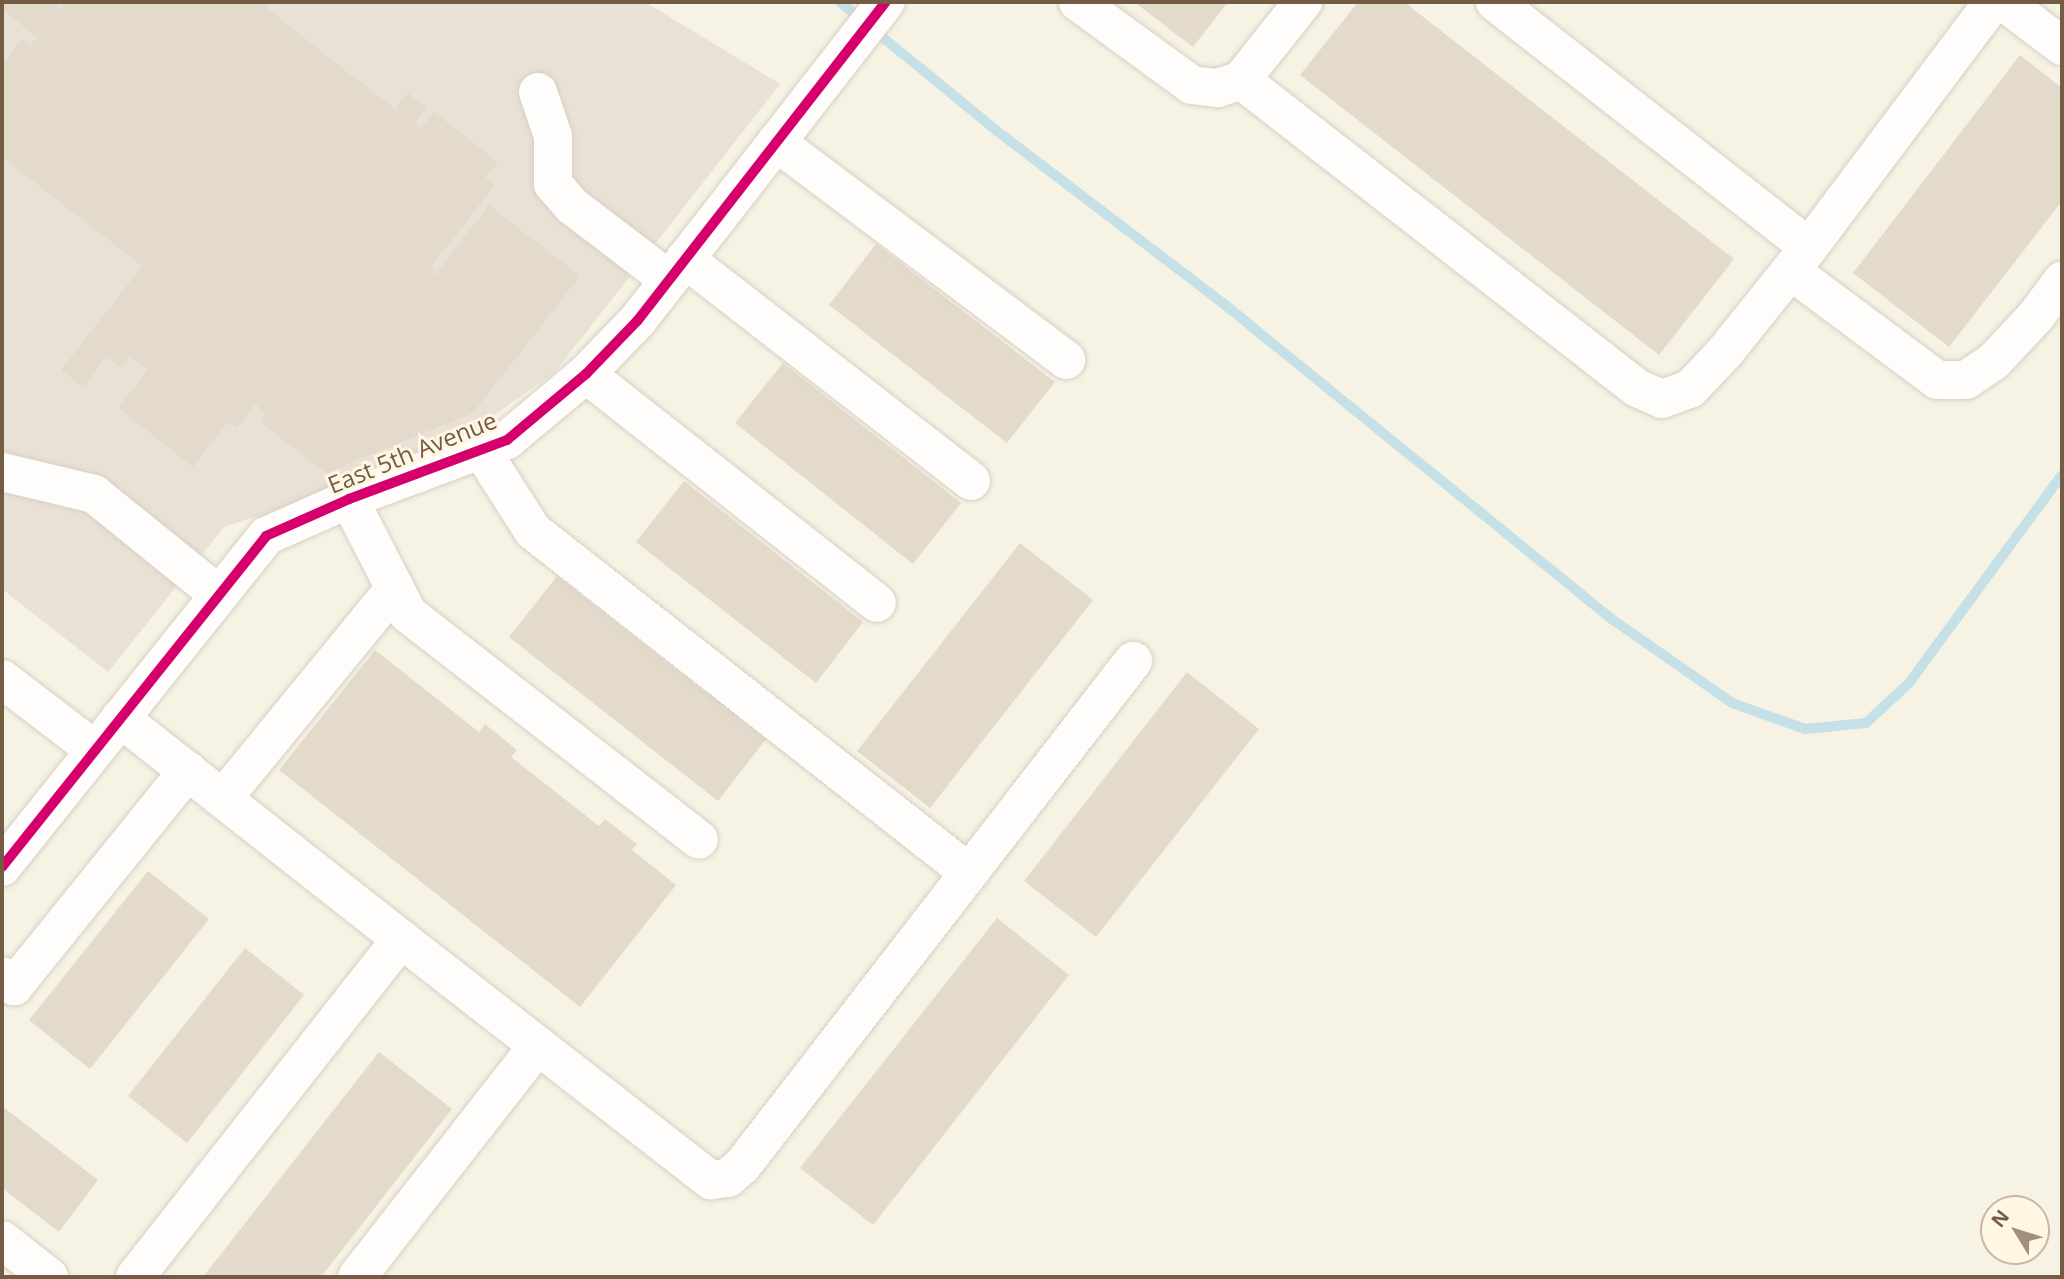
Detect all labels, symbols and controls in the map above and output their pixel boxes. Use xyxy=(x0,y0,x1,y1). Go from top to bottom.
street label: East 5th Avenue xyxy=(323,405,501,499)
north arrow xyxy=(1980,1195,2050,1265)
text: N xyxy=(1985,1204,2015,1232)

